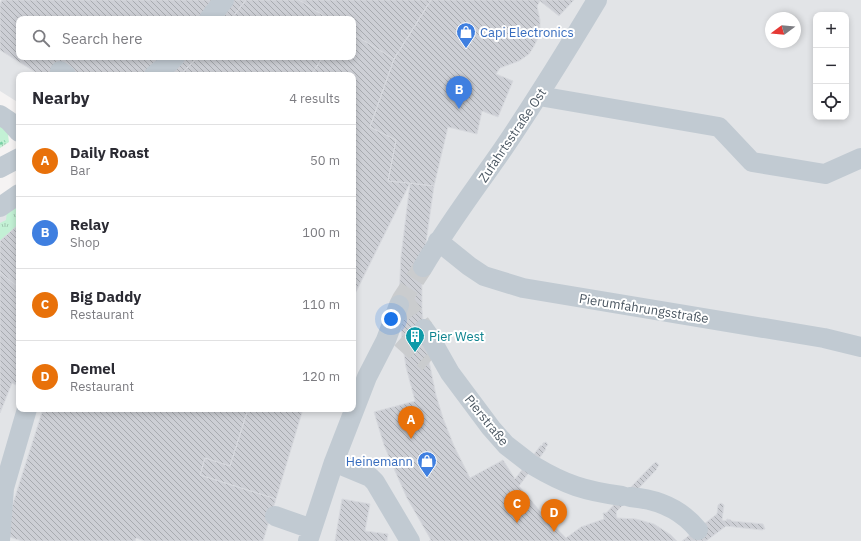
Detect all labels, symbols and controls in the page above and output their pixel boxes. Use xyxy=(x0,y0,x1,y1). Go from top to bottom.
north arrow xyxy=(765,12,801,48)
map controls xyxy=(813,12,849,120)
button: + xyxy=(813,12,849,48)
search box xyxy=(16,16,356,60)
shop icon: Capi Electronics xyxy=(455,21,477,49)
place label: Capi Electronics xyxy=(480,24,574,41)
icon: search xyxy=(30,27,52,49)
text: Search here xyxy=(62,29,142,48)
button: − xyxy=(813,48,849,84)
pin: B xyxy=(446,76,472,109)
button: locate xyxy=(813,84,849,120)
street label: Zufahrtsstraße Ost xyxy=(475,85,550,186)
text: Nearby xyxy=(32,87,90,109)
text: 4 results xyxy=(289,90,340,107)
text: Daily Roast xyxy=(70,143,149,162)
text: A xyxy=(41,152,49,169)
text: 50 m xyxy=(310,152,340,169)
text: Bar xyxy=(70,162,90,179)
text: Relay xyxy=(70,215,109,234)
text: B xyxy=(41,224,49,241)
text: 100 m xyxy=(302,224,340,241)
text: Shop xyxy=(70,234,100,251)
text: Big Daddy xyxy=(70,287,141,306)
street label: Pierumfahrungsstraße xyxy=(578,290,710,327)
text: C xyxy=(41,296,49,313)
text: 110 m xyxy=(302,296,340,313)
text: Restaurant xyxy=(70,306,134,323)
your location xyxy=(381,309,401,329)
building icon: Pier West xyxy=(404,325,426,353)
place label: Pier West xyxy=(429,328,484,345)
text: Demel xyxy=(70,359,115,378)
text: D xyxy=(40,368,50,385)
text: 120 m xyxy=(302,368,340,385)
text: Restaurant xyxy=(70,378,134,395)
street label: Pierstraße xyxy=(461,391,512,449)
pin: A xyxy=(398,406,424,439)
shop icon: Heinemann xyxy=(416,450,438,478)
place label: Heinemann xyxy=(346,453,413,470)
pin: C xyxy=(504,490,530,523)
pin: D xyxy=(541,499,567,532)

